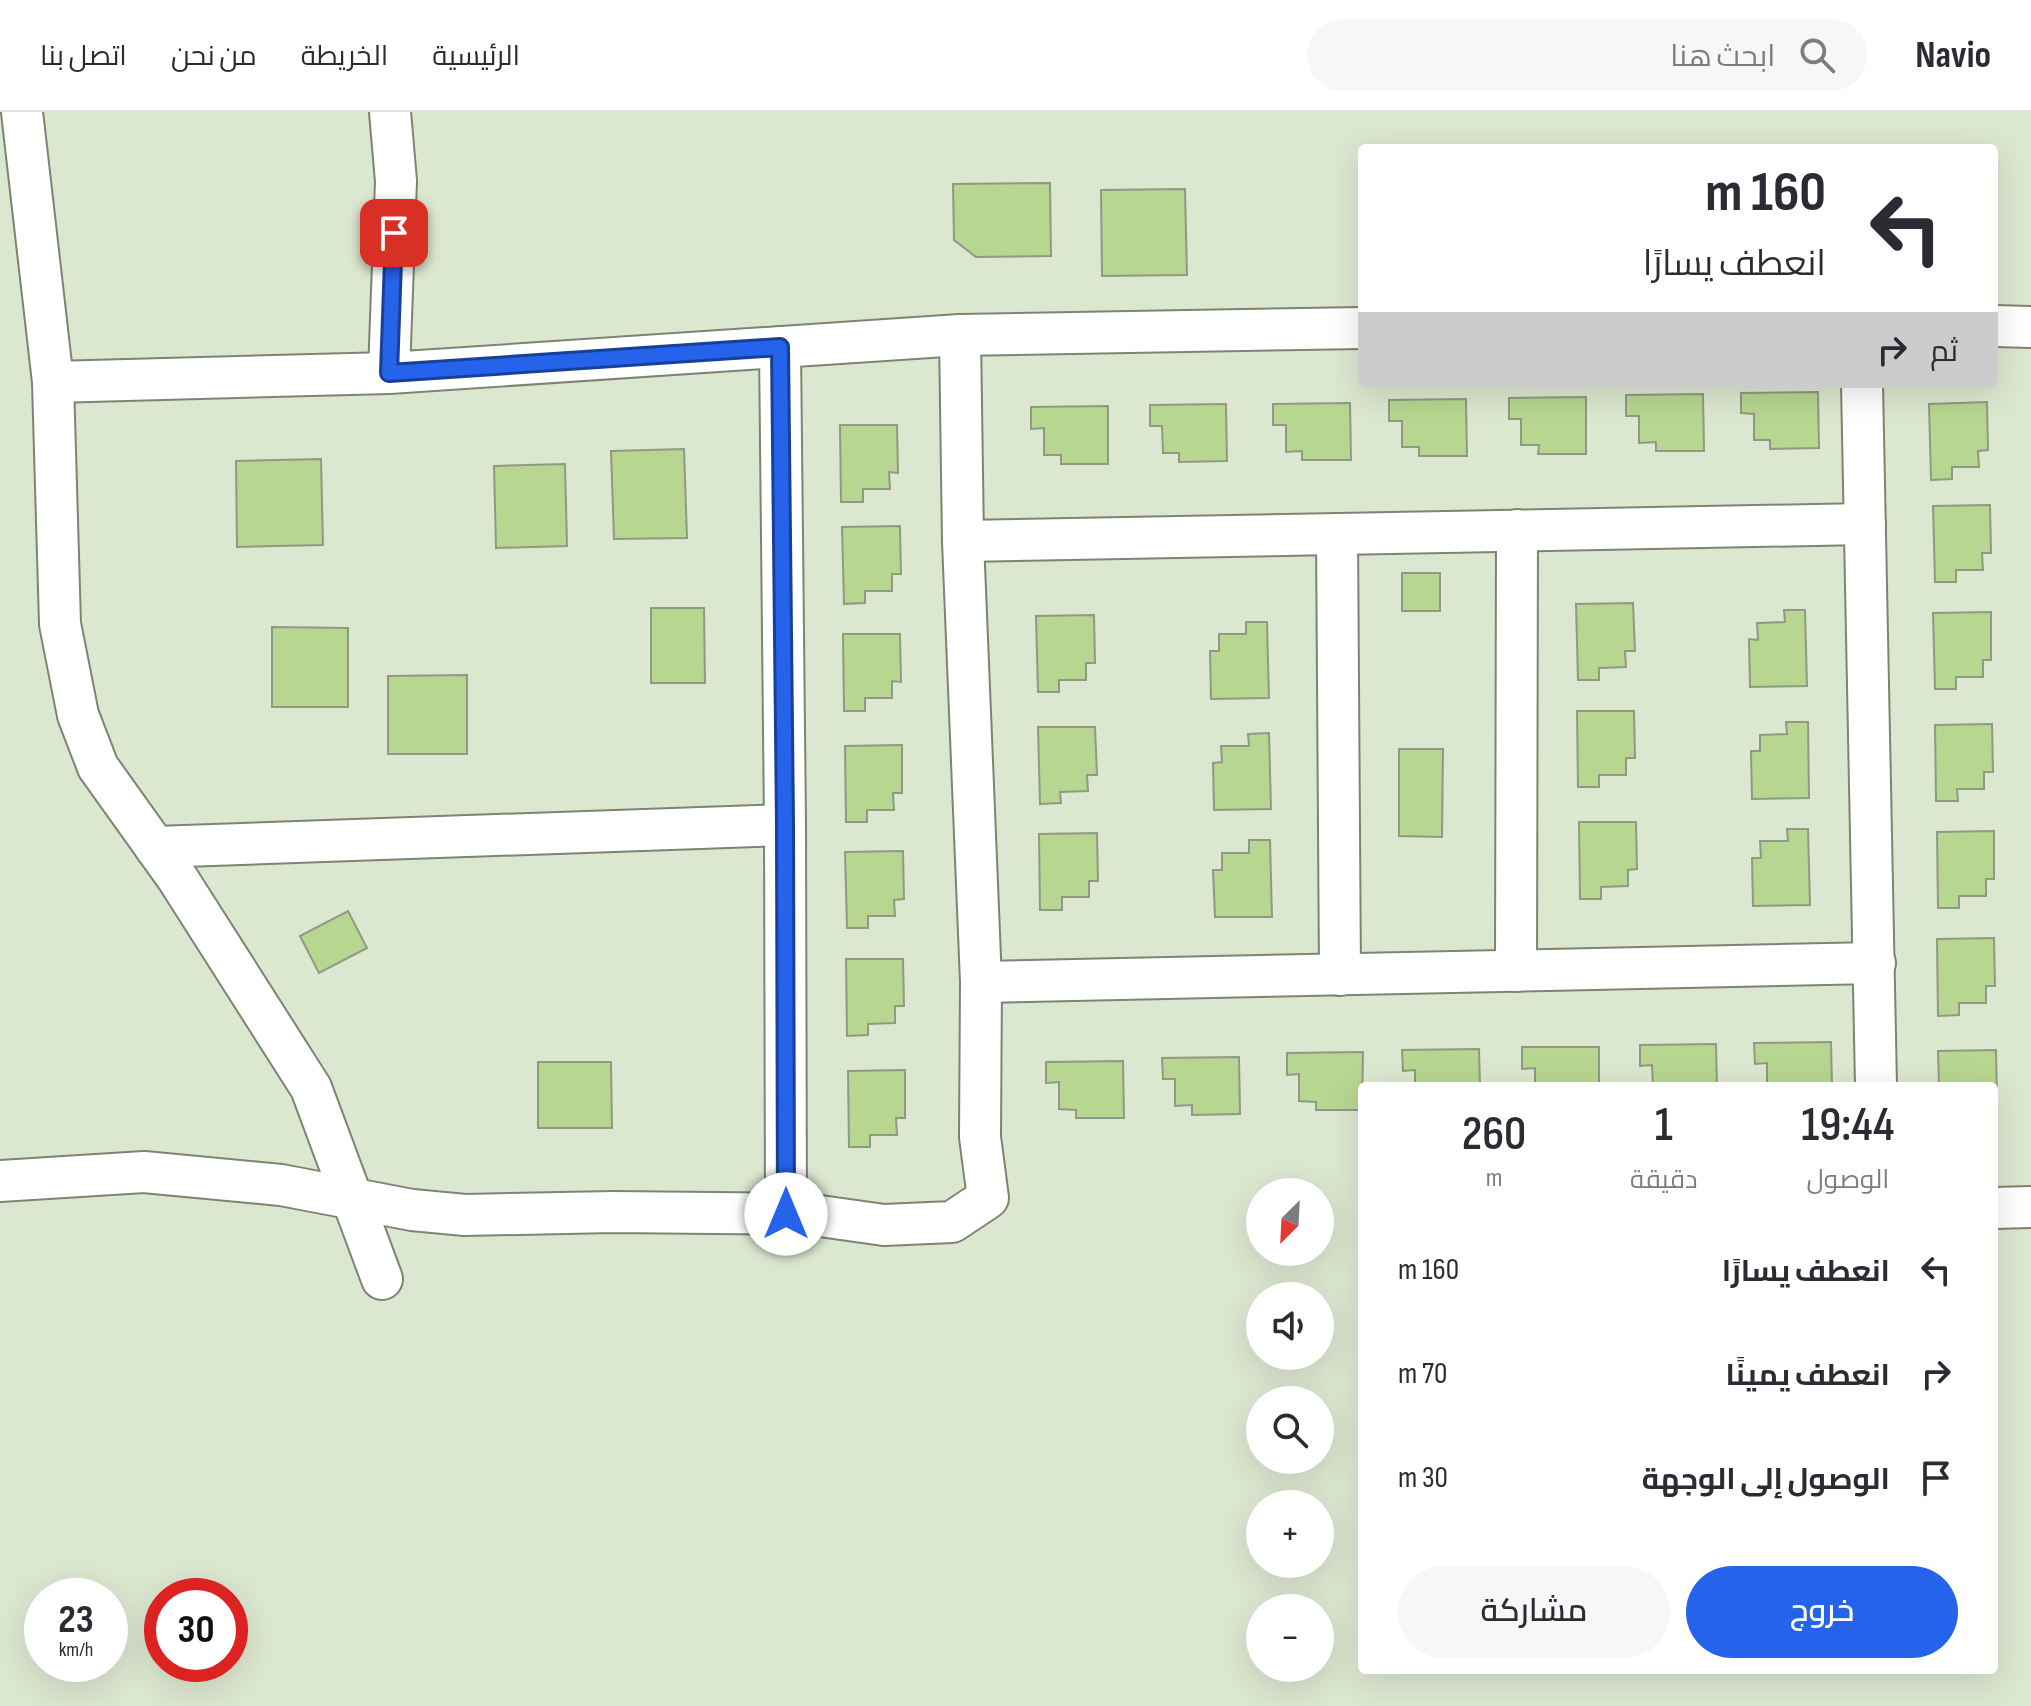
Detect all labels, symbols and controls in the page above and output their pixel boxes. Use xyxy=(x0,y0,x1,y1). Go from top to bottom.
search box xyxy=(1307,19,1867,91)
icon: search xyxy=(1795,33,1839,77)
text: Navio xyxy=(1915,33,1991,78)
text: ابحث هنا xyxy=(1670,39,1775,75)
text: اتصل بنا xyxy=(40,40,127,73)
text: من نحن xyxy=(171,40,257,73)
text: الخريطة xyxy=(301,40,388,73)
text: الرئيسية xyxy=(432,40,520,73)
text: 160 m xyxy=(1705,160,1826,227)
icon: left xyxy=(1854,176,1958,280)
pin xyxy=(360,199,428,267)
icon: arrive xyxy=(372,211,416,255)
text: انعطف يسارًا xyxy=(1643,243,1826,286)
icon: right xyxy=(1870,328,1914,372)
text: ثم xyxy=(1930,334,1958,370)
text: 1 xyxy=(1655,1097,1673,1154)
text: 19:44 xyxy=(1801,1097,1894,1154)
text: 260 xyxy=(1462,1106,1526,1163)
text: m xyxy=(1486,1163,1502,1194)
text: دقيقة xyxy=(1630,1165,1698,1196)
text: الوصول xyxy=(1806,1165,1889,1196)
position arrow xyxy=(744,1172,828,1256)
north arrow xyxy=(1246,1178,1334,1266)
map controls xyxy=(1246,1178,1334,1682)
icon: left xyxy=(1914,1248,1958,1292)
text: 160 m xyxy=(1398,1252,1459,1288)
text: انعطف يسارًا xyxy=(1722,1254,1890,1290)
button: sound xyxy=(1246,1282,1334,1370)
icon: right xyxy=(1914,1352,1958,1396)
text: 70 m xyxy=(1398,1356,1447,1392)
text: انعطف يمينًا xyxy=(1725,1358,1890,1394)
button: search xyxy=(1246,1386,1334,1474)
icon: arrive xyxy=(1914,1456,1958,1500)
text: 30 m xyxy=(1398,1460,1448,1496)
text: الوصول إلى الوجهة xyxy=(1642,1462,1890,1498)
button: + xyxy=(1246,1490,1334,1578)
button: مشاركة xyxy=(1398,1566,1670,1658)
button: خروج xyxy=(1686,1566,1958,1658)
speed limit sign: 30 xyxy=(144,1578,248,1682)
button: − xyxy=(1246,1594,1334,1682)
text: 23 xyxy=(58,1596,94,1644)
text: km/h xyxy=(59,1638,93,1662)

